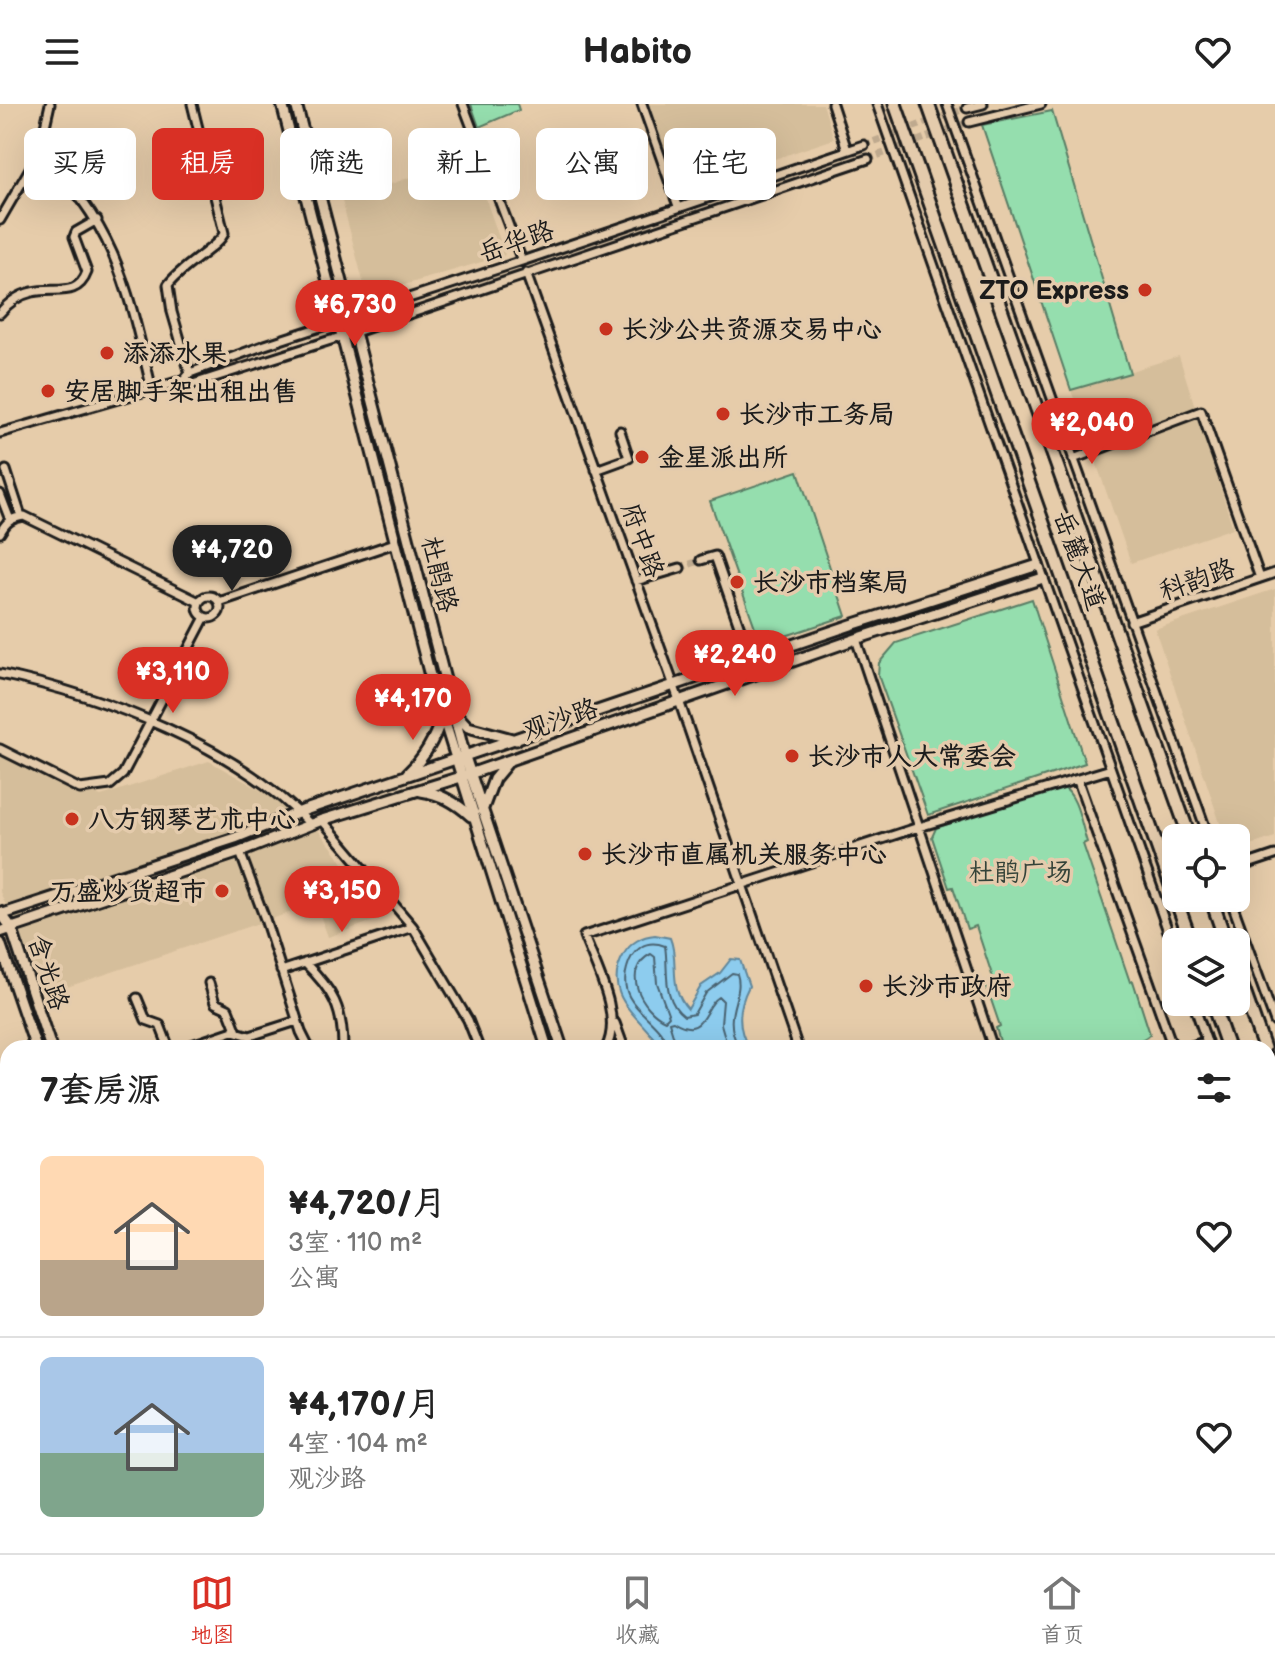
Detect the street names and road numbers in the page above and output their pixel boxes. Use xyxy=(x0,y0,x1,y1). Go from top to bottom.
street label: 岳华路 xyxy=(475,215,558,270)
street label: 府中路 xyxy=(614,499,669,582)
street label: 岳麓大道 xyxy=(1046,506,1111,615)
street label: 杜鹃路 xyxy=(414,533,463,616)
street label: 科韵路 xyxy=(1156,553,1239,608)
street label: 观沙路 xyxy=(519,693,602,748)
street label: 含光路 xyxy=(21,931,74,1014)

